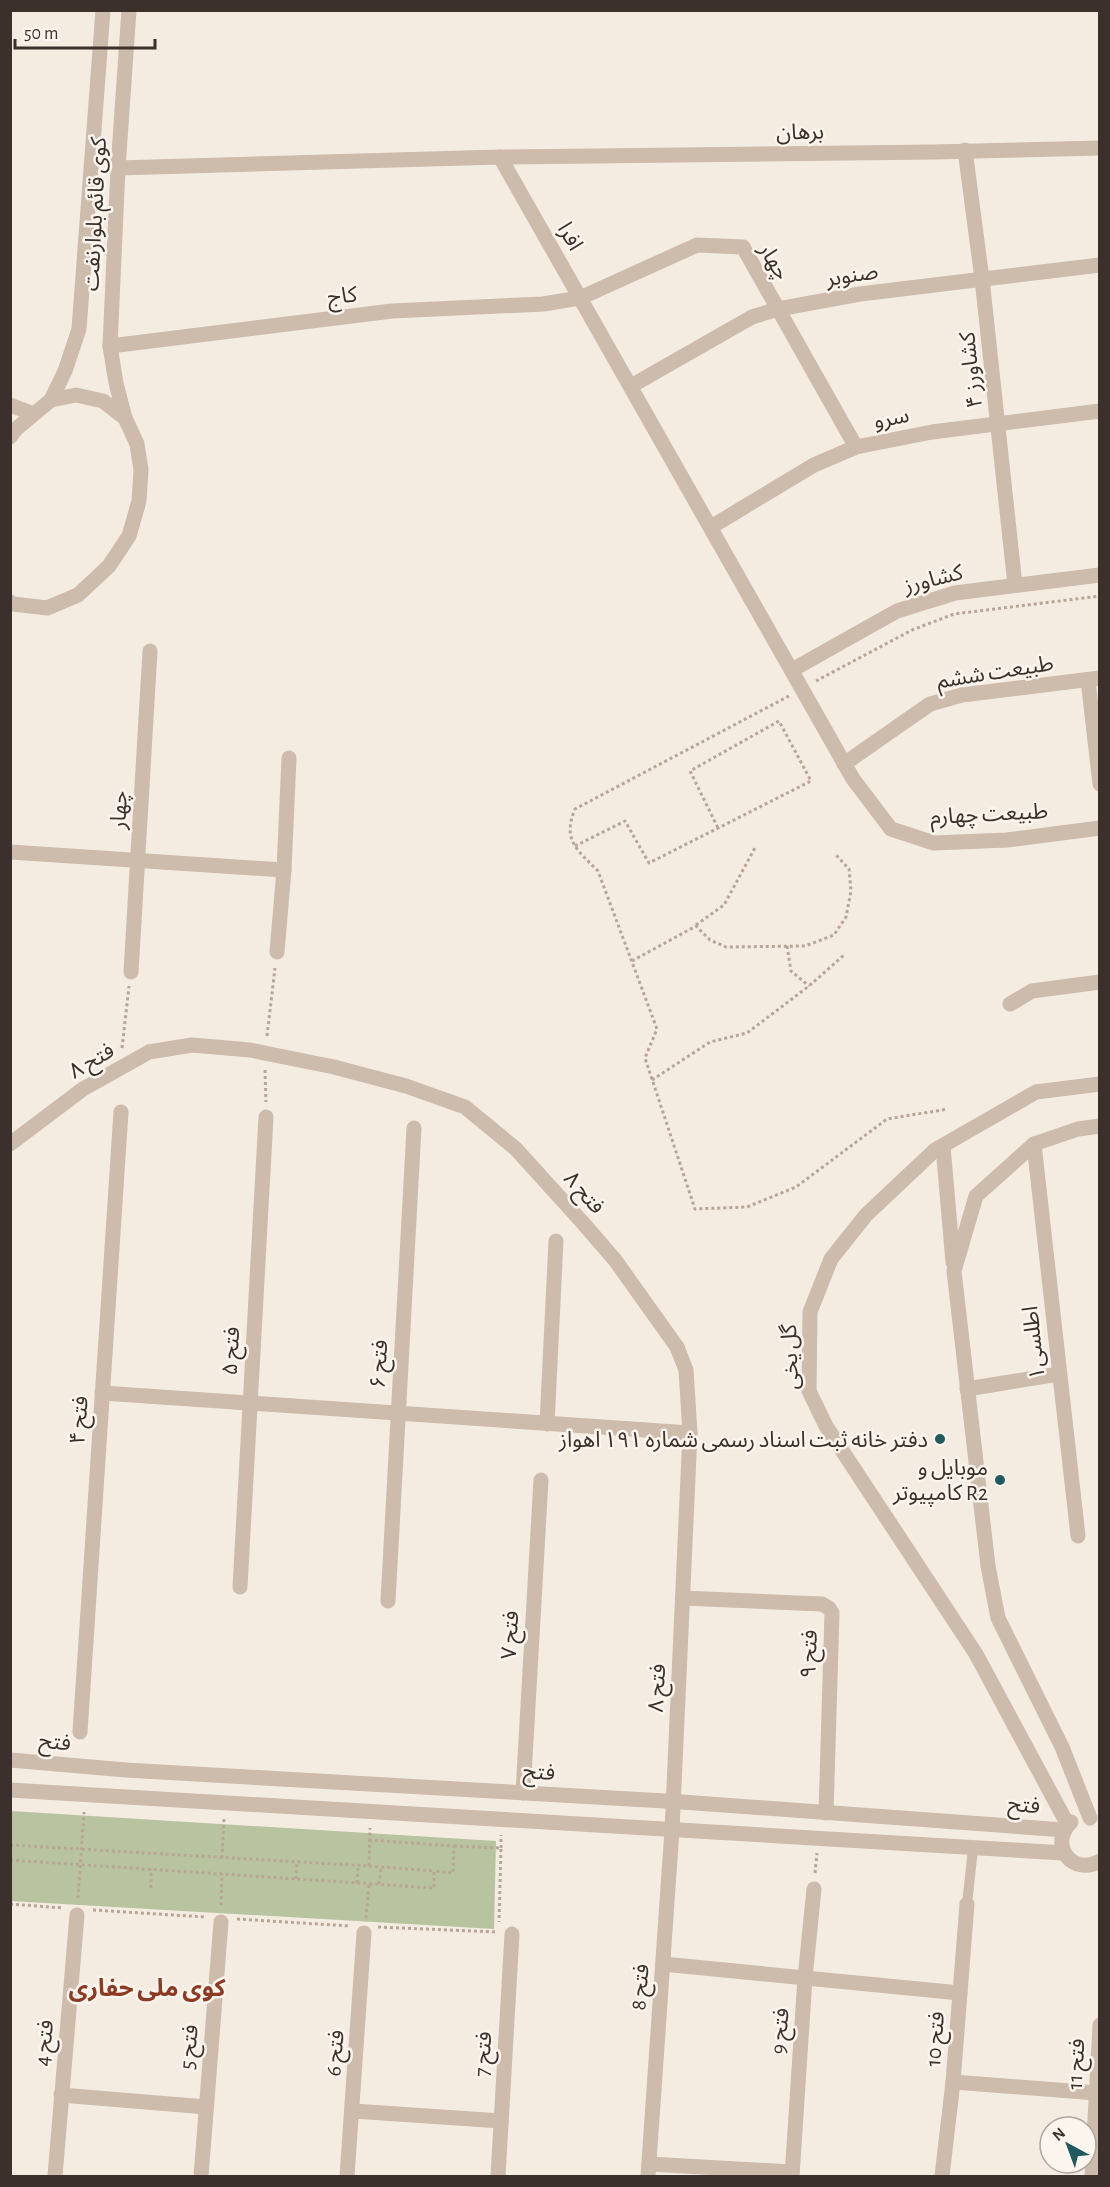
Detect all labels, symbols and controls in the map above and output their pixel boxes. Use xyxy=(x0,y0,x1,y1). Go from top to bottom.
scale bar xyxy=(15,12,154,50)
text: 50 m xyxy=(24,25,58,43)
street label: برهان xyxy=(776,121,824,144)
street label: کوی قائم بلوارنفت xyxy=(80,135,115,292)
street label: افرا xyxy=(553,219,587,255)
street label: چهار xyxy=(752,238,794,285)
street label: صنوبر xyxy=(824,260,880,291)
street label: کاج xyxy=(326,283,360,314)
street label: کشاورز ۴ xyxy=(956,330,988,409)
street label: سرو xyxy=(872,404,911,433)
street label: کشاورز xyxy=(900,561,966,599)
street label: طبیعت ششم xyxy=(935,652,1056,697)
street label: چهار xyxy=(107,790,134,831)
street label: طبیعت چهارم xyxy=(929,800,1049,833)
street label: فتح ۸ xyxy=(65,1039,121,1087)
street label: فتح ۸ xyxy=(556,1167,609,1221)
street label: اطلسی۱ xyxy=(1019,1305,1050,1381)
street label: گل یخی xyxy=(777,1323,803,1390)
street label: فتح ۵ xyxy=(219,1326,248,1376)
street label: فتح ۶ xyxy=(367,1339,396,1389)
street label: فتح ۴ xyxy=(66,1395,97,1445)
place label: دفتر خانه ثبت اسناد رسمی شماره ۱۹۱ اهواز xyxy=(558,1429,928,1453)
marker: دفتر خانه ثبت اسناد رسمی شماره ۱۹۱ اهواز xyxy=(933,1432,947,1446)
place label: موبایل و کامپیوتر R2 xyxy=(892,1457,988,1507)
marker: موبایل و کامپیوتر R2 xyxy=(993,1473,1007,1487)
street label: فتح ۷ xyxy=(498,1610,527,1660)
street label: فتح ۹ xyxy=(797,1629,826,1679)
street label: فتح ۸ xyxy=(645,1663,674,1713)
street label: فتح xyxy=(37,1730,72,1759)
street label: فتح xyxy=(522,1760,556,1789)
street label: فتح xyxy=(1007,1793,1041,1822)
street label: فتح 8 xyxy=(627,1963,658,2011)
district label: کوی ملی حفاری xyxy=(69,1977,226,2002)
street label: فتح 9 xyxy=(767,2007,798,2055)
street label: فتح 10 xyxy=(922,2011,953,2068)
street label: فتح 4 xyxy=(31,2019,62,2068)
street label: فتح 5 xyxy=(176,2024,207,2071)
street label: فتح 6 xyxy=(322,2029,353,2077)
street label: فتح 7 xyxy=(471,2031,500,2077)
street label: فتح 11 xyxy=(1064,2038,1093,2090)
north arrow xyxy=(1038,2115,1098,2175)
text: N xyxy=(1049,2125,1068,2144)

